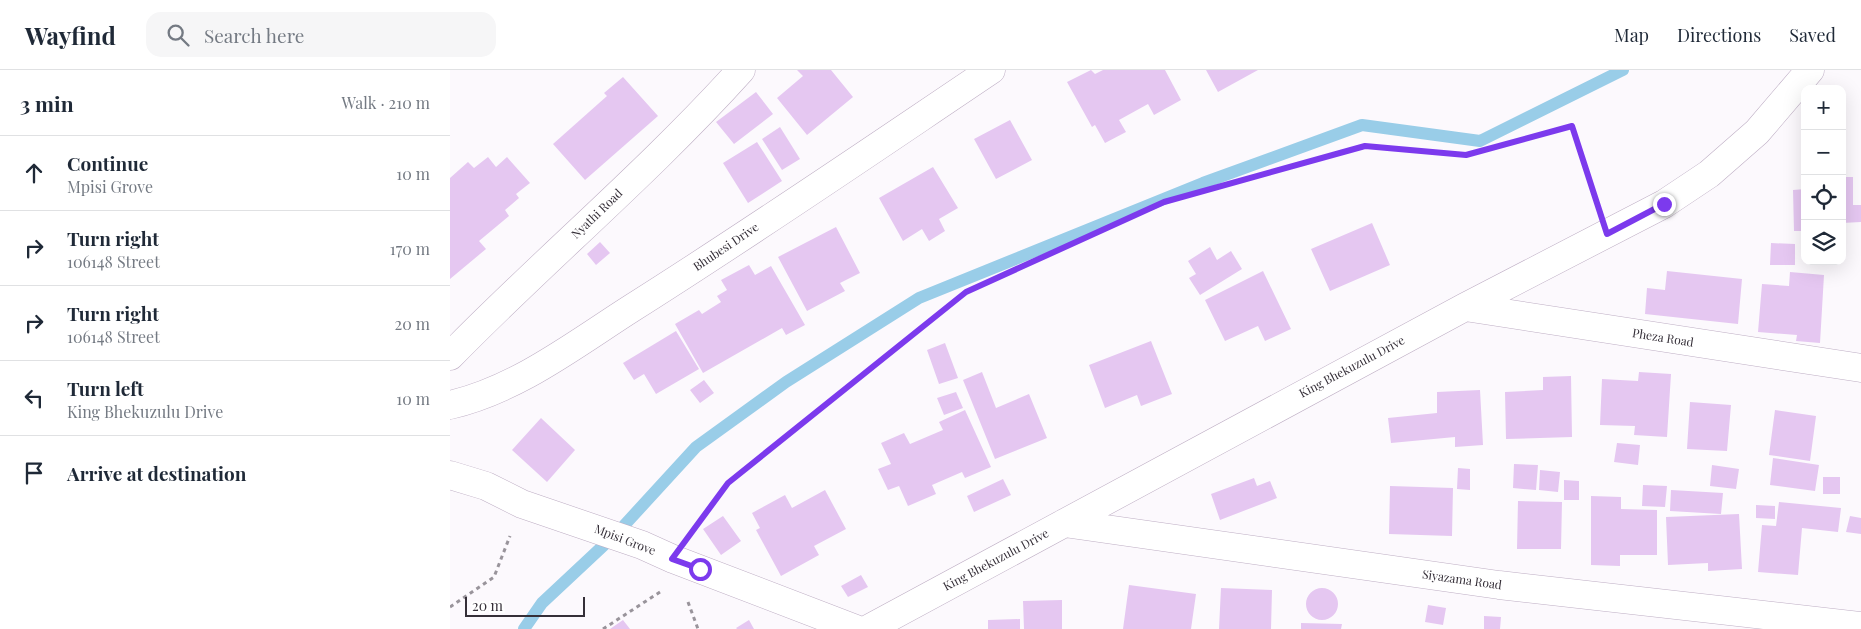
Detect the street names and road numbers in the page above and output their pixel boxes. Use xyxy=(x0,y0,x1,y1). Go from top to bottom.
street label: Nyathi Road xyxy=(567,185,625,242)
street label: Bhubesi Drive xyxy=(690,218,761,274)
street label: Pheza Road xyxy=(1631,324,1695,350)
street label: King Bhekuzulu Drive xyxy=(1296,332,1407,401)
street label: Mpisi Grove xyxy=(592,520,658,558)
street label: King Bhekuzulu Drive xyxy=(940,525,1051,594)
street label: Siyazama Road xyxy=(1421,565,1503,593)

